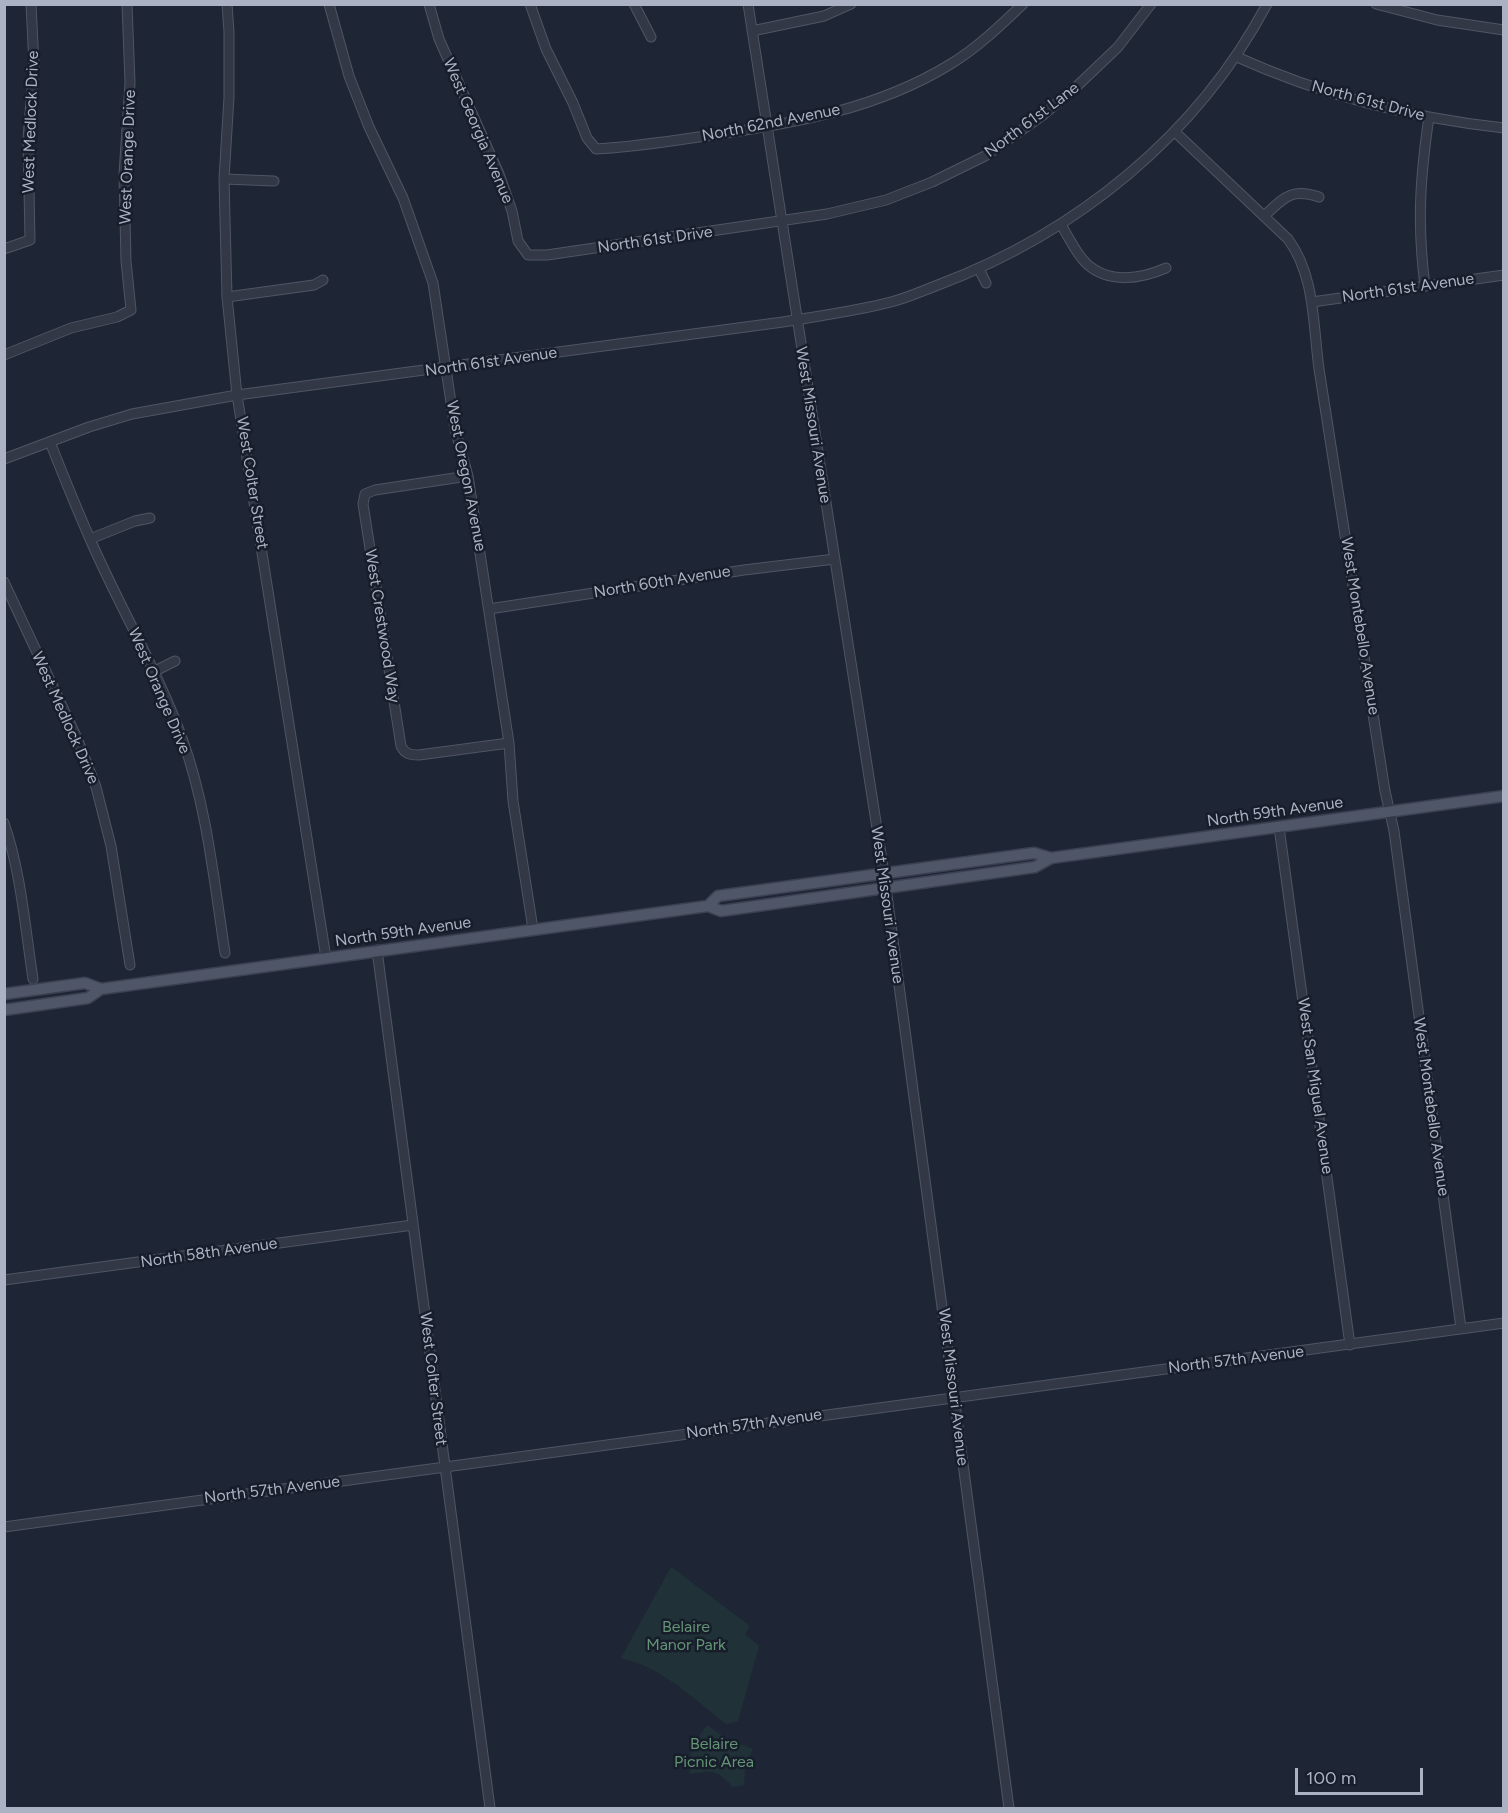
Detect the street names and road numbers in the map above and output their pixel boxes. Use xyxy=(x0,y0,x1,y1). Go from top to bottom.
street label: West Medlock Drive xyxy=(19,50,43,194)
street label: West Georgia Avenue xyxy=(439,56,517,206)
street label: North 61st Drive xyxy=(1309,77,1427,125)
street label: North 61st Lane xyxy=(981,78,1083,162)
street label: West Orange Drive xyxy=(116,89,140,225)
street label: North 62nd Avenue xyxy=(700,100,842,146)
street label: North 61st Drive xyxy=(596,222,714,258)
street label: North 61st Avenue xyxy=(1341,269,1475,307)
street label: North 61st Avenue xyxy=(424,343,558,381)
street label: West Missouri Avenue xyxy=(791,345,835,505)
street label: West Oregon Avenue xyxy=(442,399,490,553)
street label: West Colter Street xyxy=(232,415,272,551)
street label: West Montebello Avenue xyxy=(1336,536,1384,716)
street label: West Crestwood Way xyxy=(360,548,404,704)
street label: North 60th Avenue xyxy=(592,562,732,602)
street label: West Orange Drive xyxy=(124,625,194,757)
street label: West Medlock Drive xyxy=(27,649,103,787)
street label: North 59th Avenue xyxy=(1206,793,1344,831)
street label: West Missouri Avenue xyxy=(866,825,908,985)
street label: North 59th Avenue xyxy=(334,913,472,951)
street label: West San Miguel Avenue xyxy=(1293,997,1337,1175)
street label: West Montebello Avenue xyxy=(1409,1017,1453,1197)
street label: North 58th Avenue xyxy=(139,1234,279,1272)
street label: West Missouri Avenue xyxy=(934,1307,972,1467)
street label: West Colter Street xyxy=(415,1311,451,1447)
street label: North 57th Avenue xyxy=(1167,1342,1305,1378)
street label: North 57th Avenue xyxy=(685,1405,823,1443)
street label: North 57th Avenue xyxy=(203,1472,341,1508)

